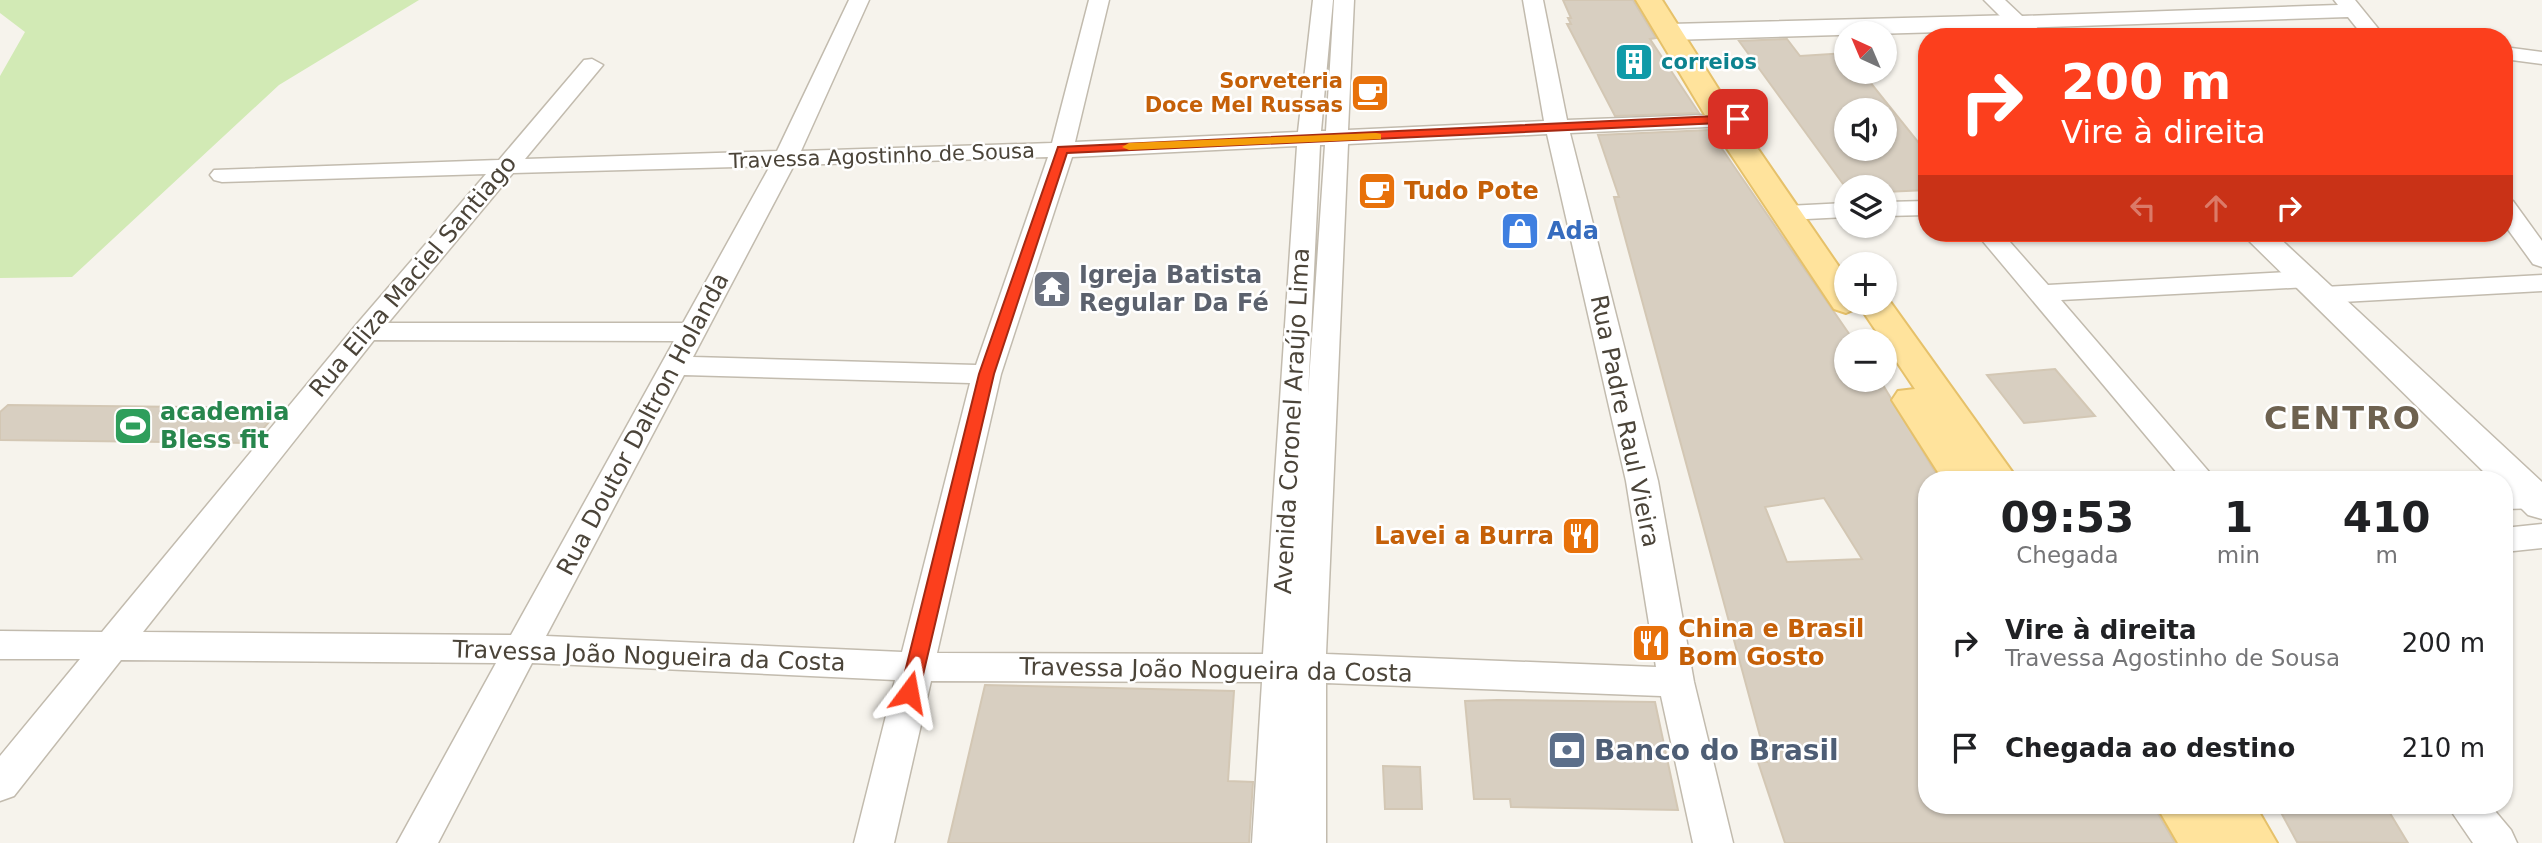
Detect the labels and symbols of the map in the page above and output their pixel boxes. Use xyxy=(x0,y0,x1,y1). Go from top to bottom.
north arrow xyxy=(1834,21,1897,84)
building icon: correios xyxy=(1613,41,1655,83)
place label: correios xyxy=(1661,50,1757,74)
place label: Sorveteria Doce Mel Russas xyxy=(1145,69,1343,117)
cafe icon: Sorveteria Doce Mel Russas xyxy=(1349,72,1391,114)
pin xyxy=(1708,89,1768,149)
street label: Travessa Agostinho de Sousa xyxy=(728,139,1035,173)
street label: Rua Eliza Maciel Santiago xyxy=(304,149,522,403)
cafe icon: Tudo Pote xyxy=(1356,170,1398,212)
place label: Tudo Pote xyxy=(1404,177,1539,205)
shop icon: Ada xyxy=(1499,210,1541,252)
place label: Ada xyxy=(1547,217,1599,245)
street label: Avenida Coronel Araújo Lima xyxy=(1269,247,1315,595)
place label: Igreja Batista Regular Da Fé xyxy=(1079,261,1269,317)
street label: Rua Doutor Daltron Holanda xyxy=(551,268,735,580)
temple icon: Igreja Batista Regular Da Fé xyxy=(1031,268,1073,310)
street label: Rua Padre Raul Vieira xyxy=(1585,292,1665,550)
place label: academia Bless fit xyxy=(160,398,290,454)
district label: CENTRO xyxy=(2264,399,2422,437)
sports icon: academia Bless fit xyxy=(112,405,154,447)
restaurant icon: Lavei a Burra xyxy=(1560,515,1602,557)
place label: Lavei a Burra xyxy=(1374,522,1554,550)
place label: China e Brasil Bom Gosto xyxy=(1678,615,1864,671)
restaurant icon: China e Brasil Bom Gosto xyxy=(1630,622,1672,664)
street label: Travessa João Nogueira da Costa xyxy=(451,635,846,677)
street label: Travessa João Nogueira da Costa xyxy=(1018,653,1413,687)
position arrow xyxy=(872,655,946,729)
bank icon: Banco do Brasil xyxy=(1546,729,1588,771)
place label: Banco do Brasil xyxy=(1594,734,1839,767)

